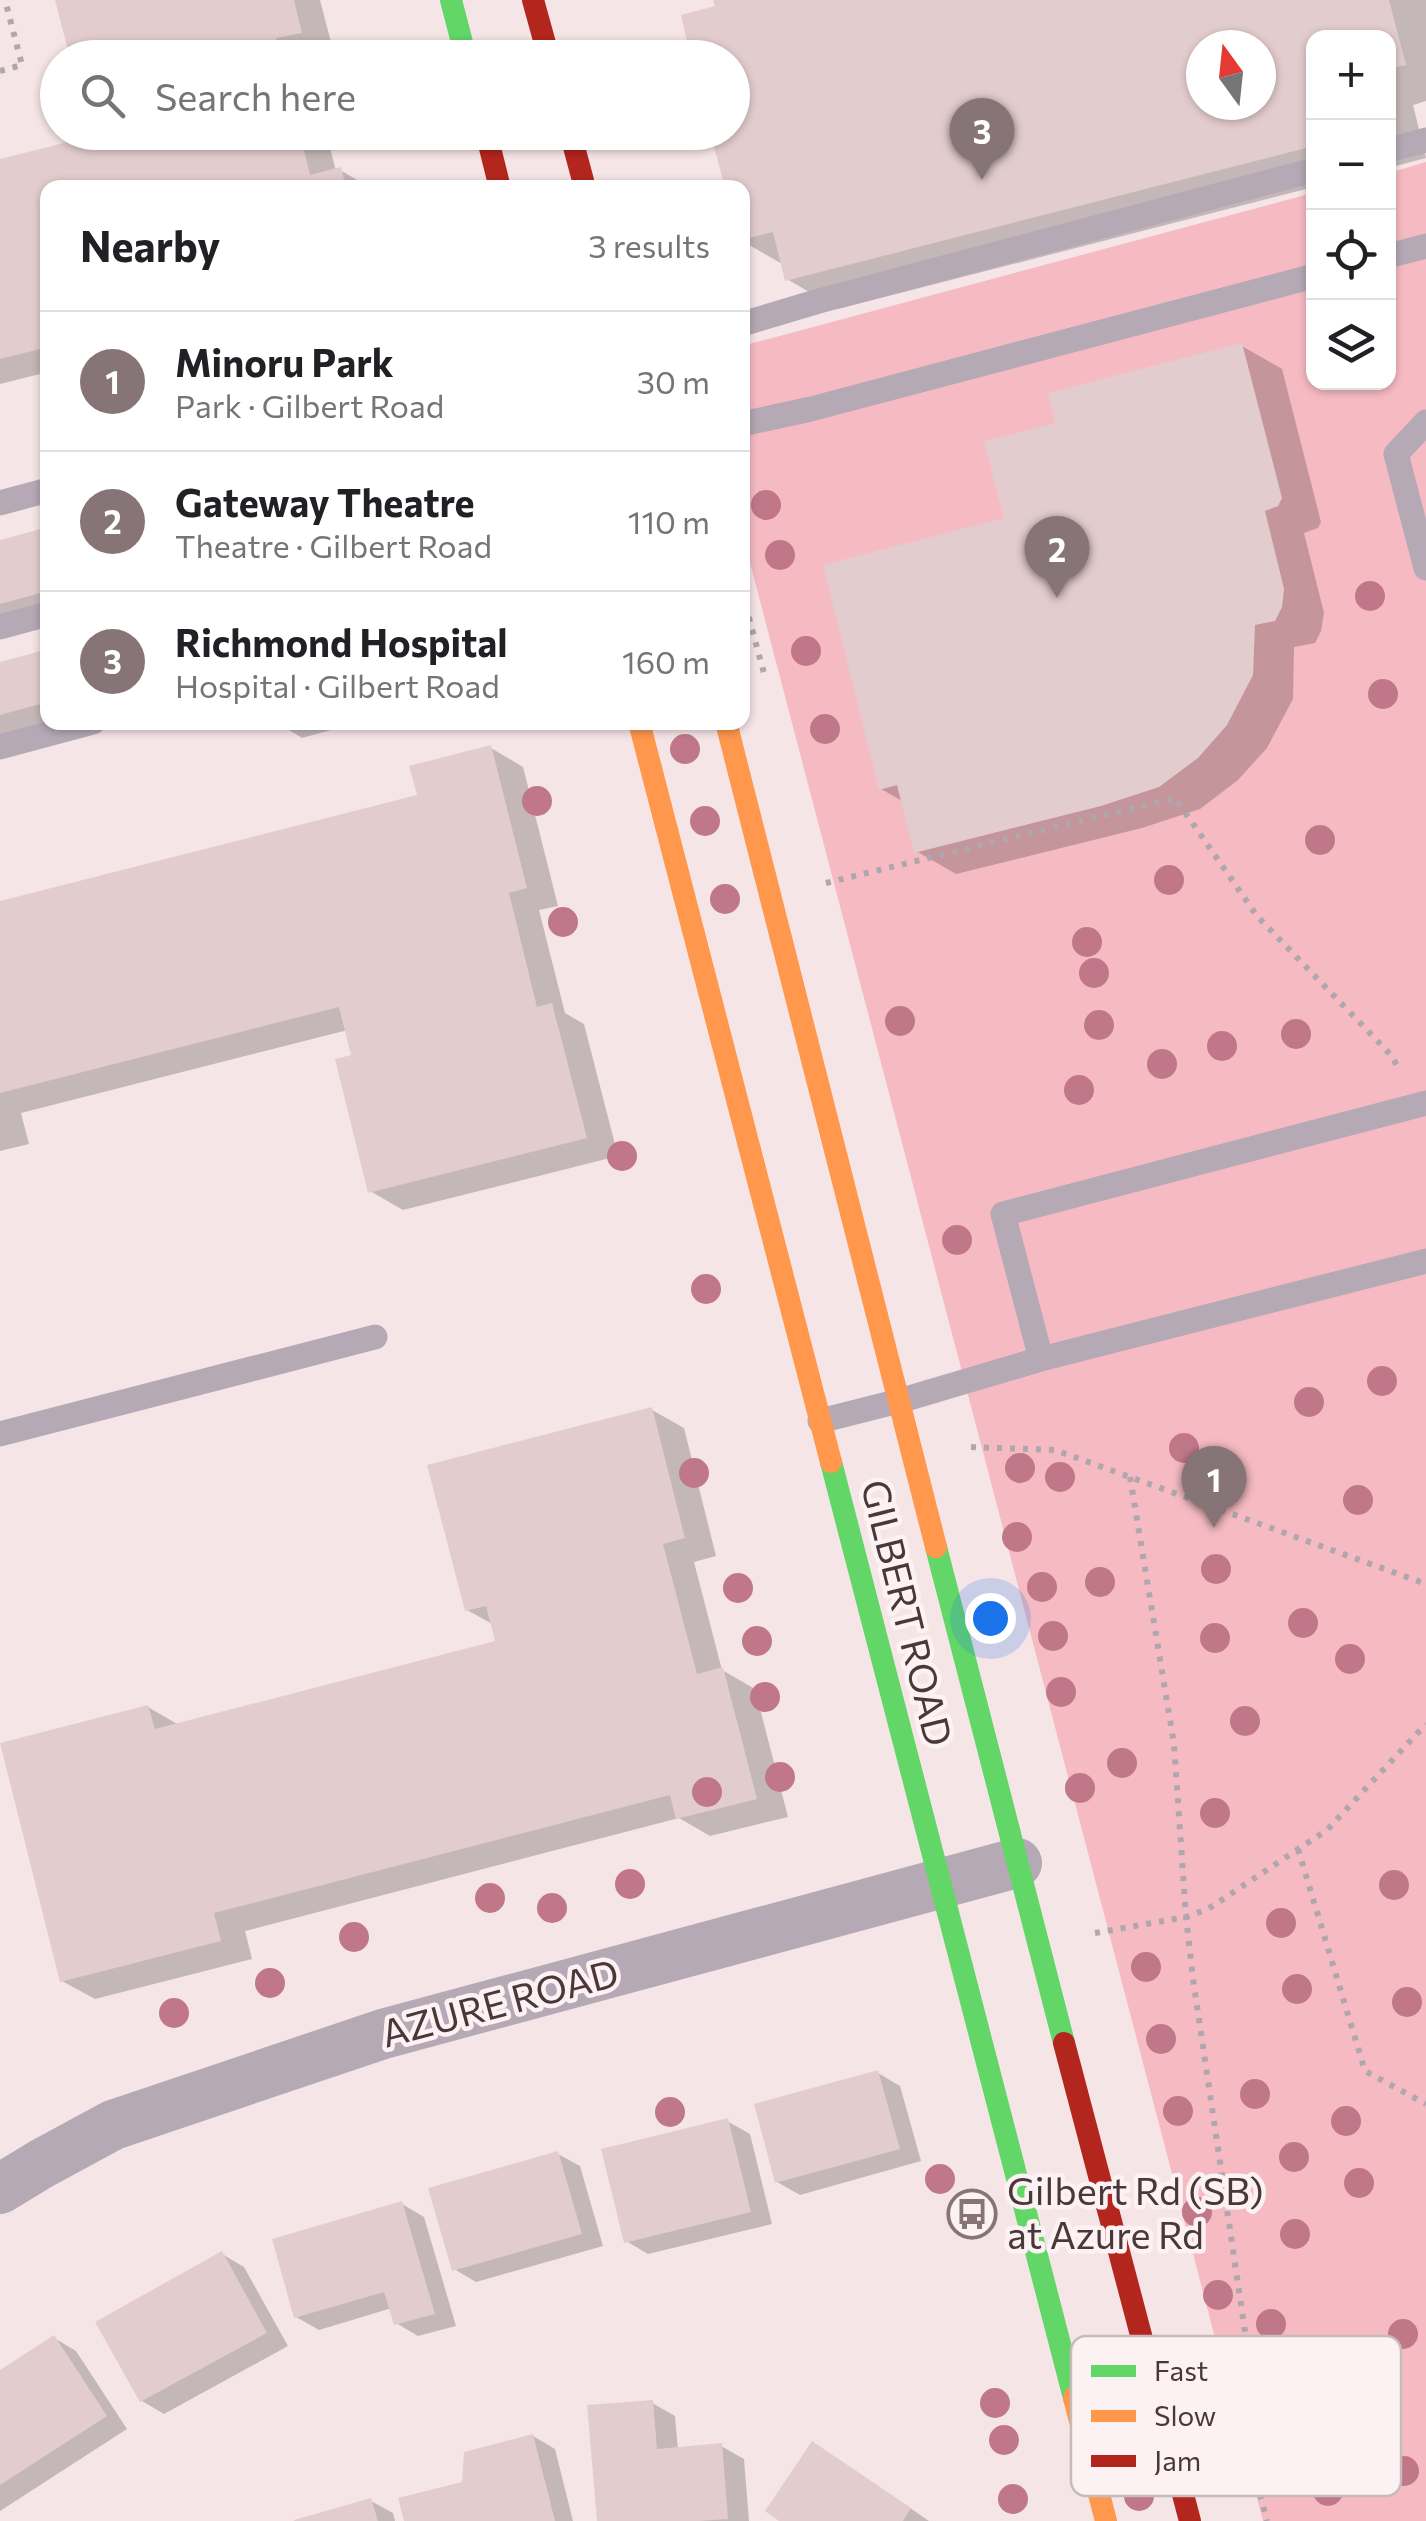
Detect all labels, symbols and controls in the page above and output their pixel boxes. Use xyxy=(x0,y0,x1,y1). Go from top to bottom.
north arrow xyxy=(1186,30,1276,120)
map controls xyxy=(1306,30,1396,390)
button: + xyxy=(1306,30,1396,120)
search box xyxy=(40,40,750,150)
icon: search xyxy=(75,68,130,123)
text: Search here xyxy=(155,72,356,119)
pin: 3 xyxy=(950,98,1014,180)
button: − xyxy=(1306,120,1396,210)
button: locate xyxy=(1306,210,1396,300)
text: Nearby xyxy=(80,219,220,271)
text: 3 results xyxy=(588,225,710,265)
button: layers xyxy=(1306,300,1396,390)
text: Minoru Park xyxy=(175,338,394,385)
text: 1 xyxy=(105,361,120,401)
text: 30 m xyxy=(637,361,710,401)
text: Park · Gilbert Road xyxy=(175,385,444,425)
text: Gateway Theatre xyxy=(175,478,475,525)
text: 2 xyxy=(103,501,122,541)
text: 110 m xyxy=(628,501,710,541)
pin: 2 xyxy=(1024,516,1090,598)
text: Theatre · Gilbert Road xyxy=(175,525,492,565)
text: Richmond Hospital xyxy=(175,618,508,665)
text: 3 xyxy=(103,641,122,681)
text: 160 m xyxy=(622,641,710,681)
text: Hospital · Gilbert Road xyxy=(175,665,500,705)
pin: 1 xyxy=(1182,1446,1246,1528)
street label: GILBERT ROAD xyxy=(853,1474,964,1750)
your location xyxy=(965,1593,1016,1644)
street label: AZURE ROAD xyxy=(376,1947,623,2056)
place label: Gilbert Rd (SB) at Azure Rd xyxy=(1007,2166,1264,2257)
bus stop icon: Gilbert Rd (SB) at Azure Rd xyxy=(946,2188,998,2240)
legend xyxy=(1071,2336,1401,2496)
text: Fast xyxy=(1154,2353,1208,2387)
text: Slow xyxy=(1154,2398,1216,2432)
text: Jam xyxy=(1154,2443,1201,2477)

